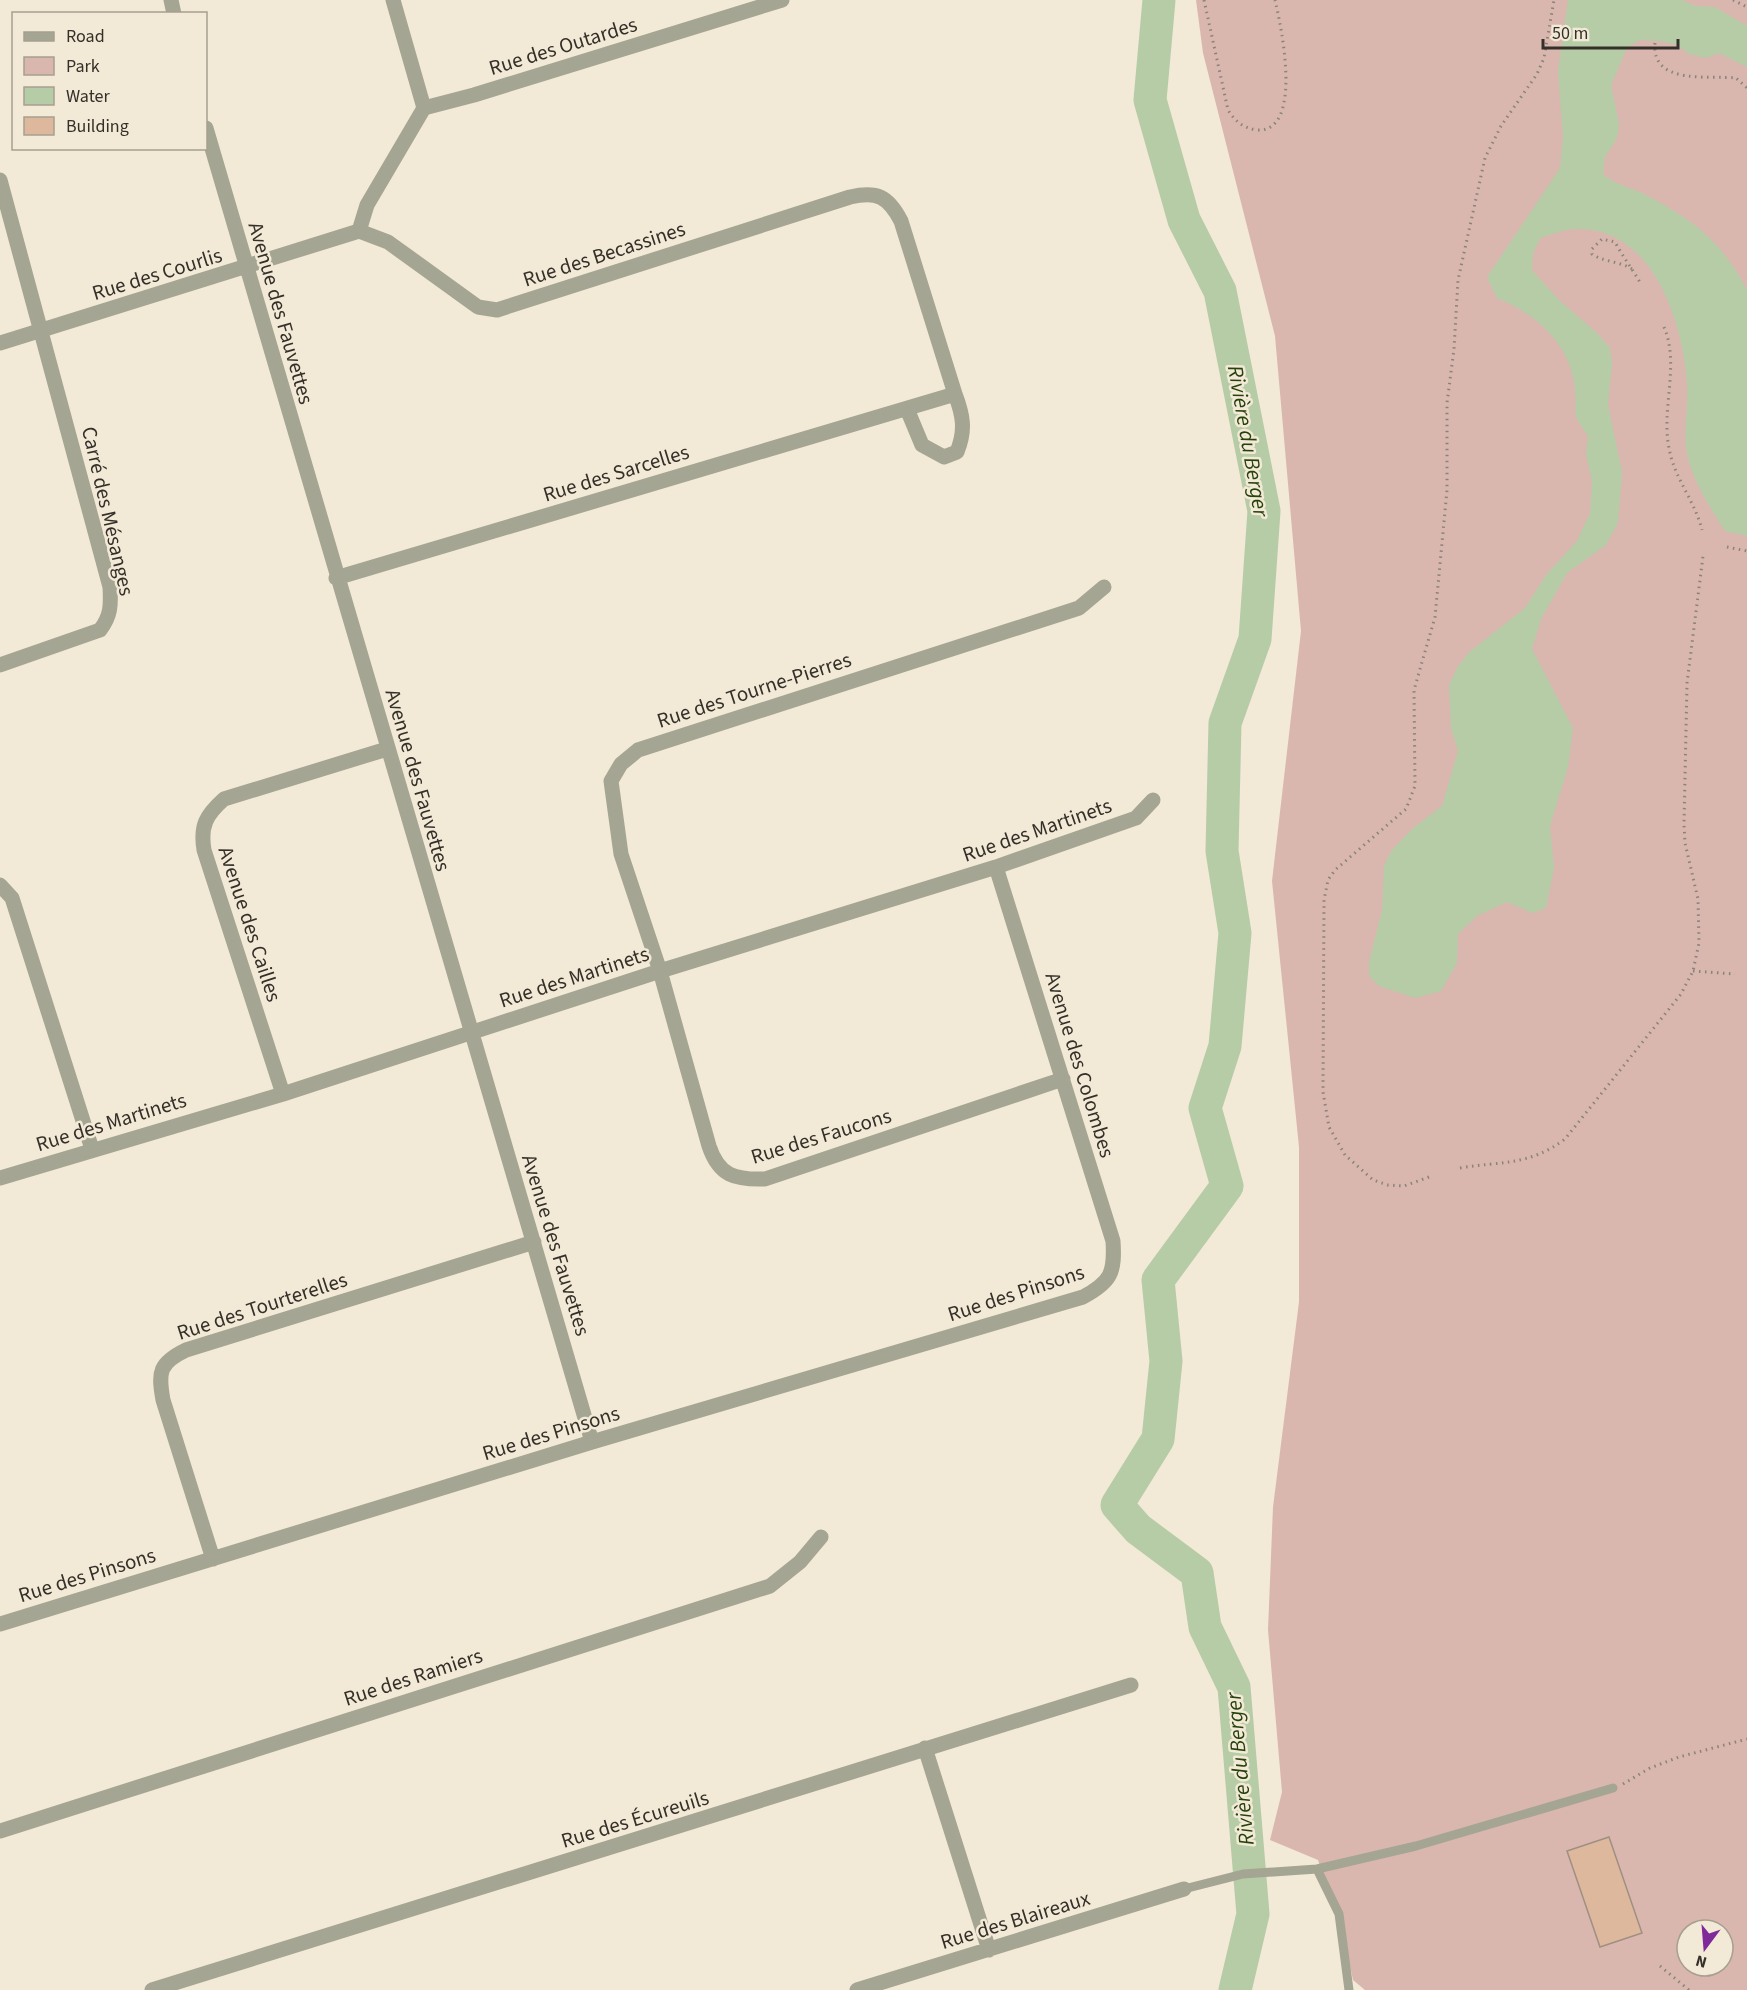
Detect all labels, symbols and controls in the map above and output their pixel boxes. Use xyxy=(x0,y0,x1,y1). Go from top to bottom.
street label: Rue des Outardes xyxy=(485,9,641,83)
legend xyxy=(12,12,207,150)
scale bar xyxy=(1543,12,1678,50)
text: 50 m xyxy=(1552,21,1588,46)
text: Road xyxy=(66,24,105,49)
text: Park xyxy=(66,54,100,79)
text: Water xyxy=(66,84,110,109)
text: Building xyxy=(66,114,129,139)
street label: Rue des Becassines xyxy=(519,214,689,294)
street label: Avenue des Fauvettes xyxy=(241,218,321,408)
street label: Rue des Courlis xyxy=(88,240,226,308)
water label: Rivière du Berger xyxy=(1219,363,1277,521)
street label: Carré des Mésanges xyxy=(74,423,142,599)
street label: Rue des Sarcelles xyxy=(539,436,693,509)
street label: Rue des Tourne-Pierres xyxy=(653,644,855,736)
street label: Avenue des Fauvettes xyxy=(378,685,458,875)
street label: Rue des Martinets xyxy=(958,790,1116,870)
street label: Avenue des Cailles xyxy=(211,842,289,1006)
street label: Rue des Martinets xyxy=(495,939,653,1015)
street label: Avenue des Colombes xyxy=(1038,969,1123,1162)
street label: Rue des Martinets xyxy=(32,1085,190,1159)
street label: Rue des Faucons xyxy=(747,1100,895,1172)
street label: Avenue des Fauvettes xyxy=(514,1151,598,1340)
street label: Rue des Pinsons xyxy=(944,1257,1088,1329)
street label: Rue des Tourterelles xyxy=(173,1264,351,1348)
street label: Rue des Pinsons xyxy=(479,1398,623,1468)
street label: Rue des Pinsons xyxy=(15,1540,159,1610)
street label: Rue des Ramiers xyxy=(340,1640,487,1714)
water label: Rivière du Berger xyxy=(1217,1690,1263,1847)
street label: Rue des Écureuils xyxy=(557,1782,713,1856)
street label: Rue des Blaireaux xyxy=(936,1883,1094,1957)
north arrow xyxy=(1675,1918,1735,1978)
text: N xyxy=(1693,1949,1709,1973)

